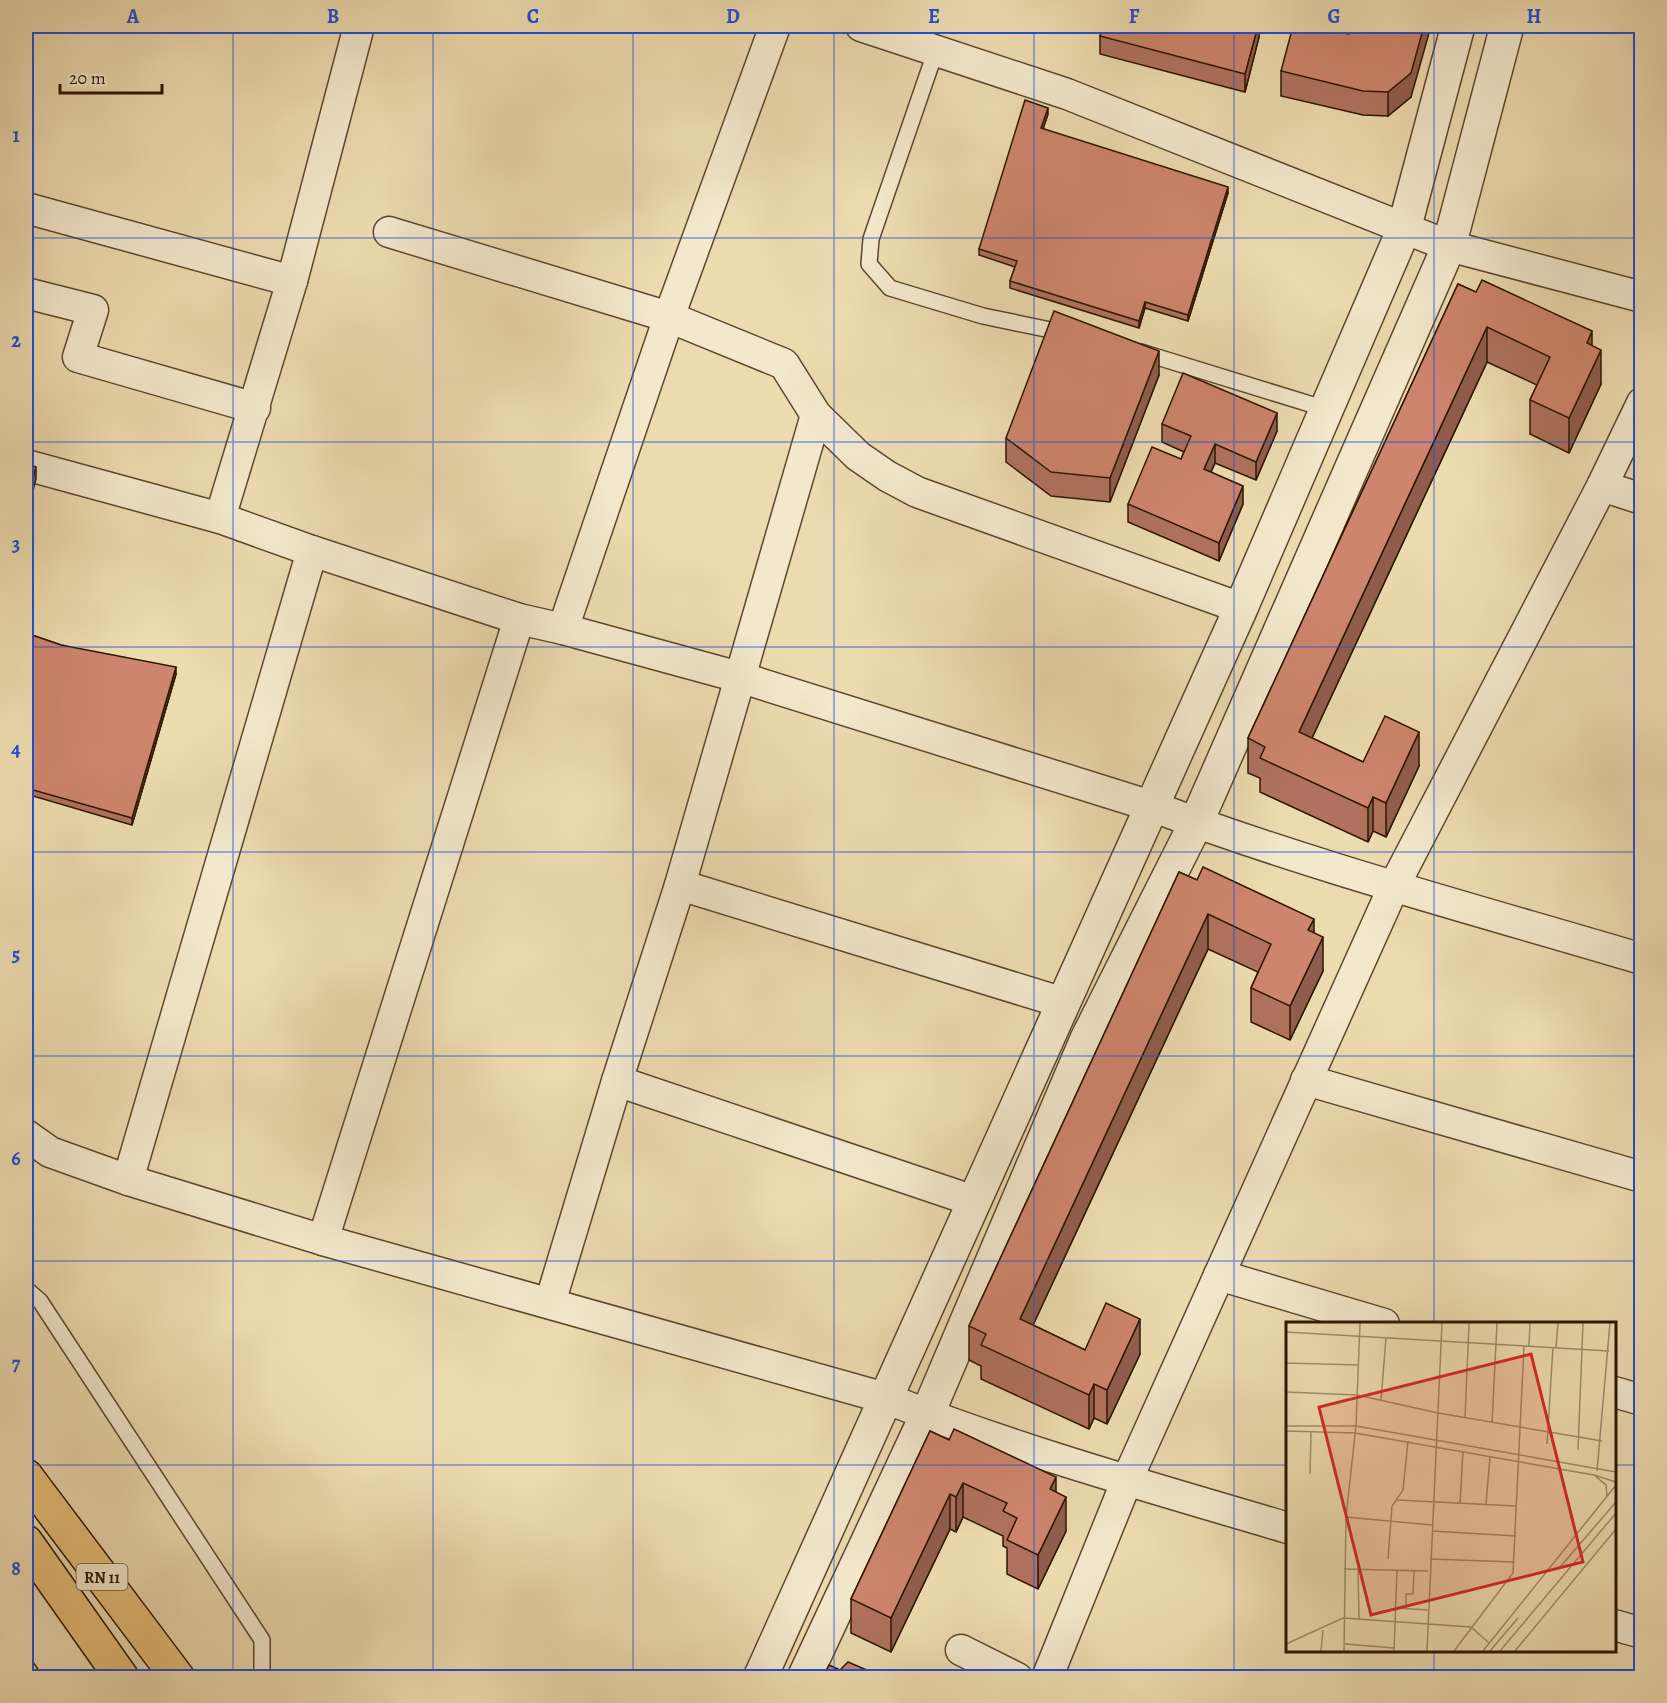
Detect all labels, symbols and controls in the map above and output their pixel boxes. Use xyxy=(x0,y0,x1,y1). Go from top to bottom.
text: A xyxy=(126,3,140,30)
text: B xyxy=(327,3,339,30)
text: C xyxy=(527,3,539,30)
text: D xyxy=(726,3,740,30)
text: E xyxy=(928,3,940,30)
text: F xyxy=(1129,3,1140,30)
text: G xyxy=(1327,3,1341,30)
text: H xyxy=(1527,3,1542,30)
scale bar xyxy=(60,57,162,95)
text: 20 m xyxy=(69,66,106,90)
text: 1 xyxy=(12,122,20,149)
text: 2 xyxy=(11,327,21,354)
text: 3 xyxy=(12,531,20,558)
text: 4 xyxy=(11,736,21,763)
text: 5 xyxy=(12,941,20,968)
text: 6 xyxy=(11,1145,21,1172)
inset map xyxy=(1286,1322,1616,1652)
text: 7 xyxy=(12,1350,21,1377)
text: 8 xyxy=(11,1555,21,1582)
road number: RN 11 xyxy=(76,1564,128,1590)

